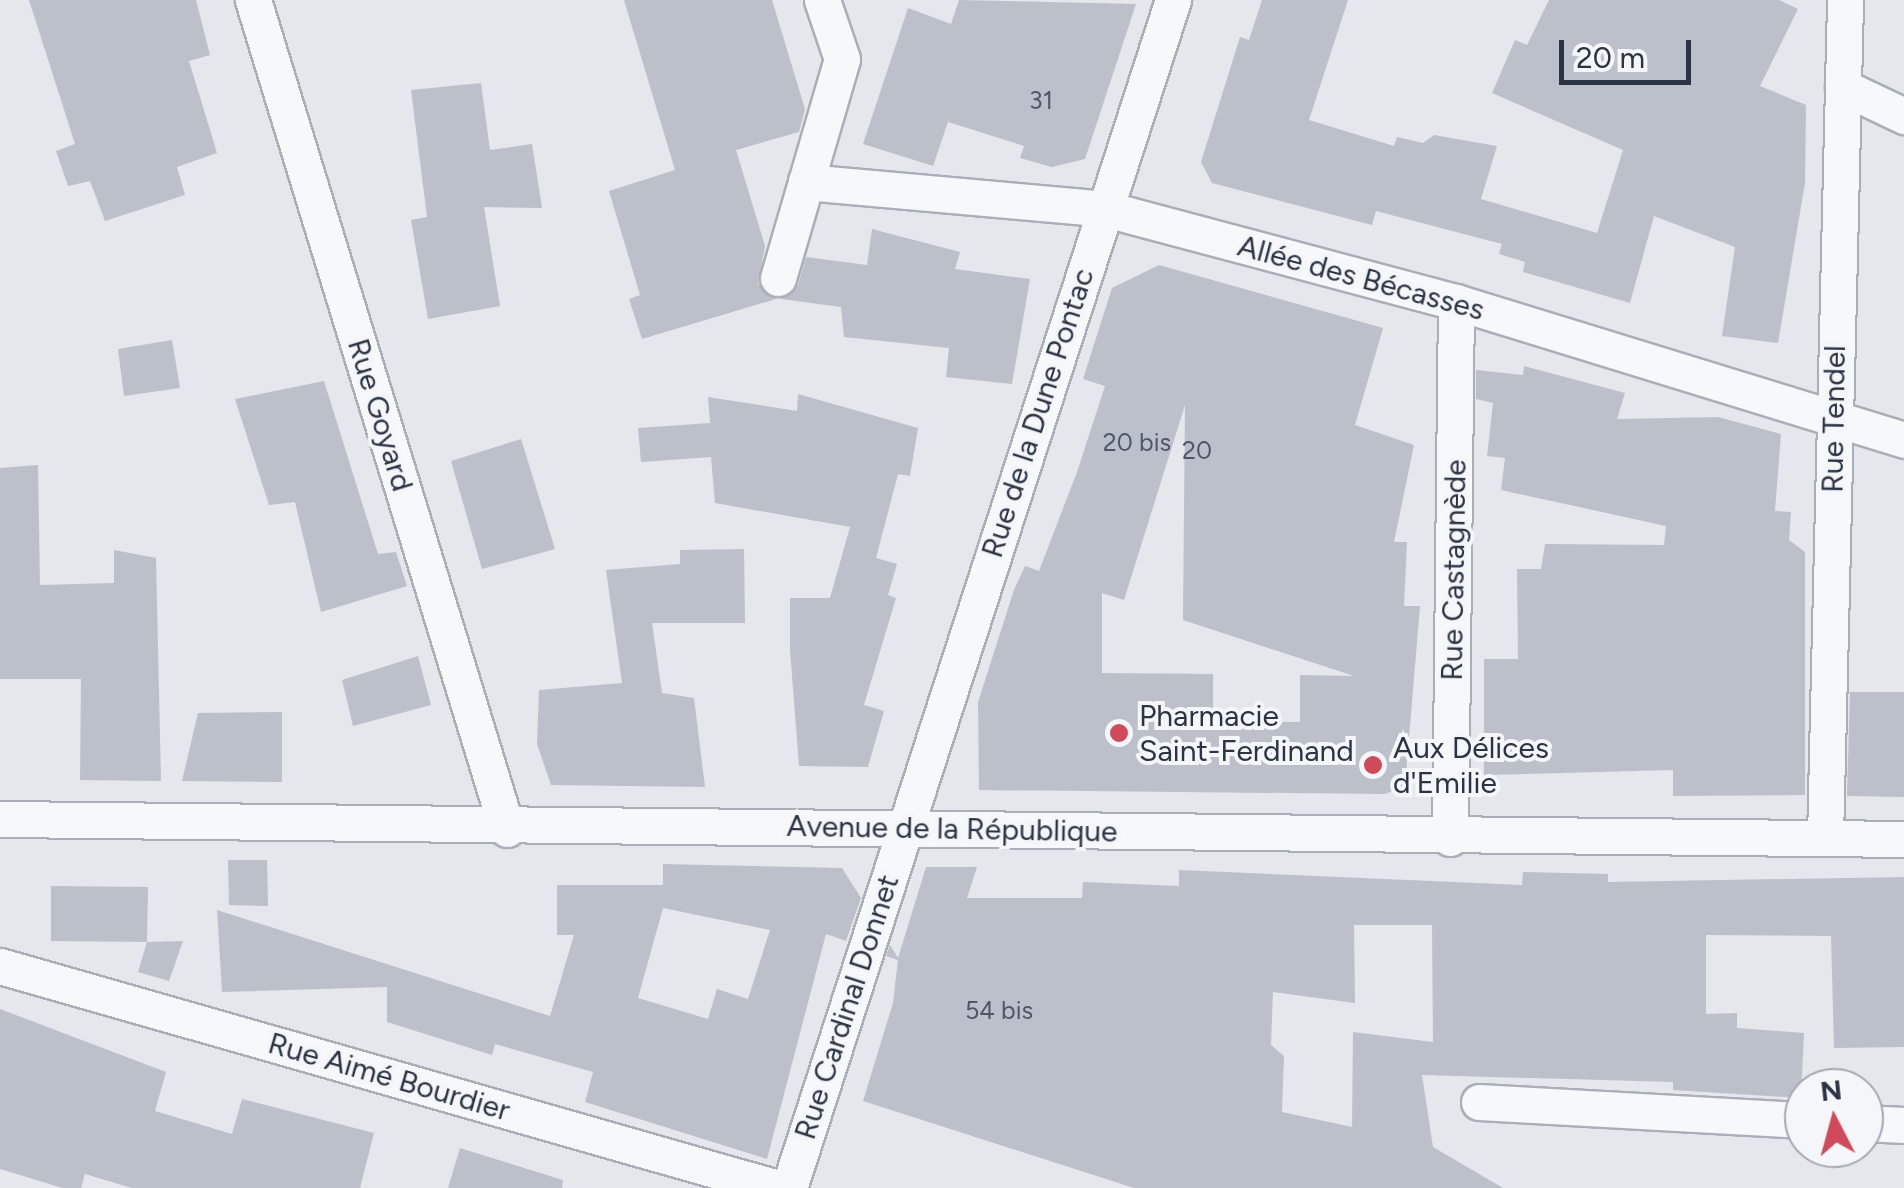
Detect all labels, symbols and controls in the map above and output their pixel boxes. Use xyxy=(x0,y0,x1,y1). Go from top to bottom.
scale bar xyxy=(1564,20,1696,82)
text: 20 m xyxy=(1576,39,1645,76)
house number: 31 xyxy=(1029,85,1053,115)
street label: Allée des Bécasses xyxy=(1234,228,1488,328)
street label: Rue de la Dune Pontac xyxy=(974,264,1102,562)
street label: Rue Goyard xyxy=(340,334,420,496)
street label: Rue Tendel xyxy=(1815,345,1853,493)
house number: 20 bis xyxy=(1103,427,1171,457)
house number: 20 xyxy=(1182,435,1212,465)
street label: Rue Castagnède xyxy=(1434,459,1474,681)
place label: Pharmacie Saint-Ferdinand xyxy=(1139,698,1354,768)
marker: Pharmacie Saint-Ferdinand xyxy=(1108,722,1130,744)
place label: Aux Délices d'Emilie xyxy=(1393,730,1549,800)
marker: Aux Délices d'Emilie xyxy=(1362,754,1384,776)
street label: Avenue de la République xyxy=(786,808,1118,850)
street label: Rue Cardinal Donnet xyxy=(787,870,907,1144)
house number: 54 bis xyxy=(965,995,1033,1025)
street label: Rue Aimé Bourdier xyxy=(264,1025,514,1129)
north arrow xyxy=(1784,1068,1884,1168)
text: N xyxy=(1819,1072,1844,1108)

